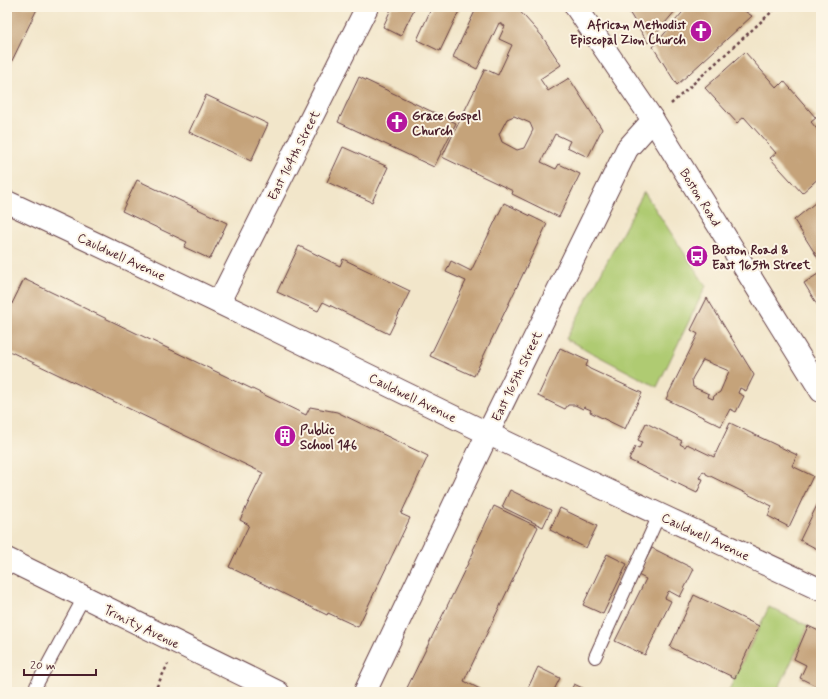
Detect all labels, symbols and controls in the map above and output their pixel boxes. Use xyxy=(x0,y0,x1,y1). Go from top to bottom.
place label: African Methodist Episcopal Zion Church xyxy=(570,17,687,49)
church icon: African Methodist Episcopal Zion Church xyxy=(688,18,714,44)
street label: East 164th Street xyxy=(264,107,324,204)
place label: Grace Gospel Church xyxy=(412,108,481,140)
church icon: Grace Gospel Church xyxy=(384,109,410,135)
street label: Boston Road xyxy=(675,166,724,230)
street label: Cauldwell Avenue xyxy=(74,229,168,285)
place label: Boston Road & East 165th Street xyxy=(712,242,811,274)
bus stop icon: Boston Road & East 165th Street xyxy=(684,243,710,269)
street label: East 165th Street xyxy=(488,328,547,425)
street label: Cauldwell Avenue xyxy=(366,370,459,427)
place label: Public School 146 xyxy=(300,422,357,454)
building icon: Public School 146 xyxy=(272,423,298,449)
street label: Cauldwell Avenue xyxy=(658,509,752,565)
street label: Trinity Avenue xyxy=(100,602,182,653)
scale bar xyxy=(24,651,96,677)
text: 20 m xyxy=(30,658,56,674)

